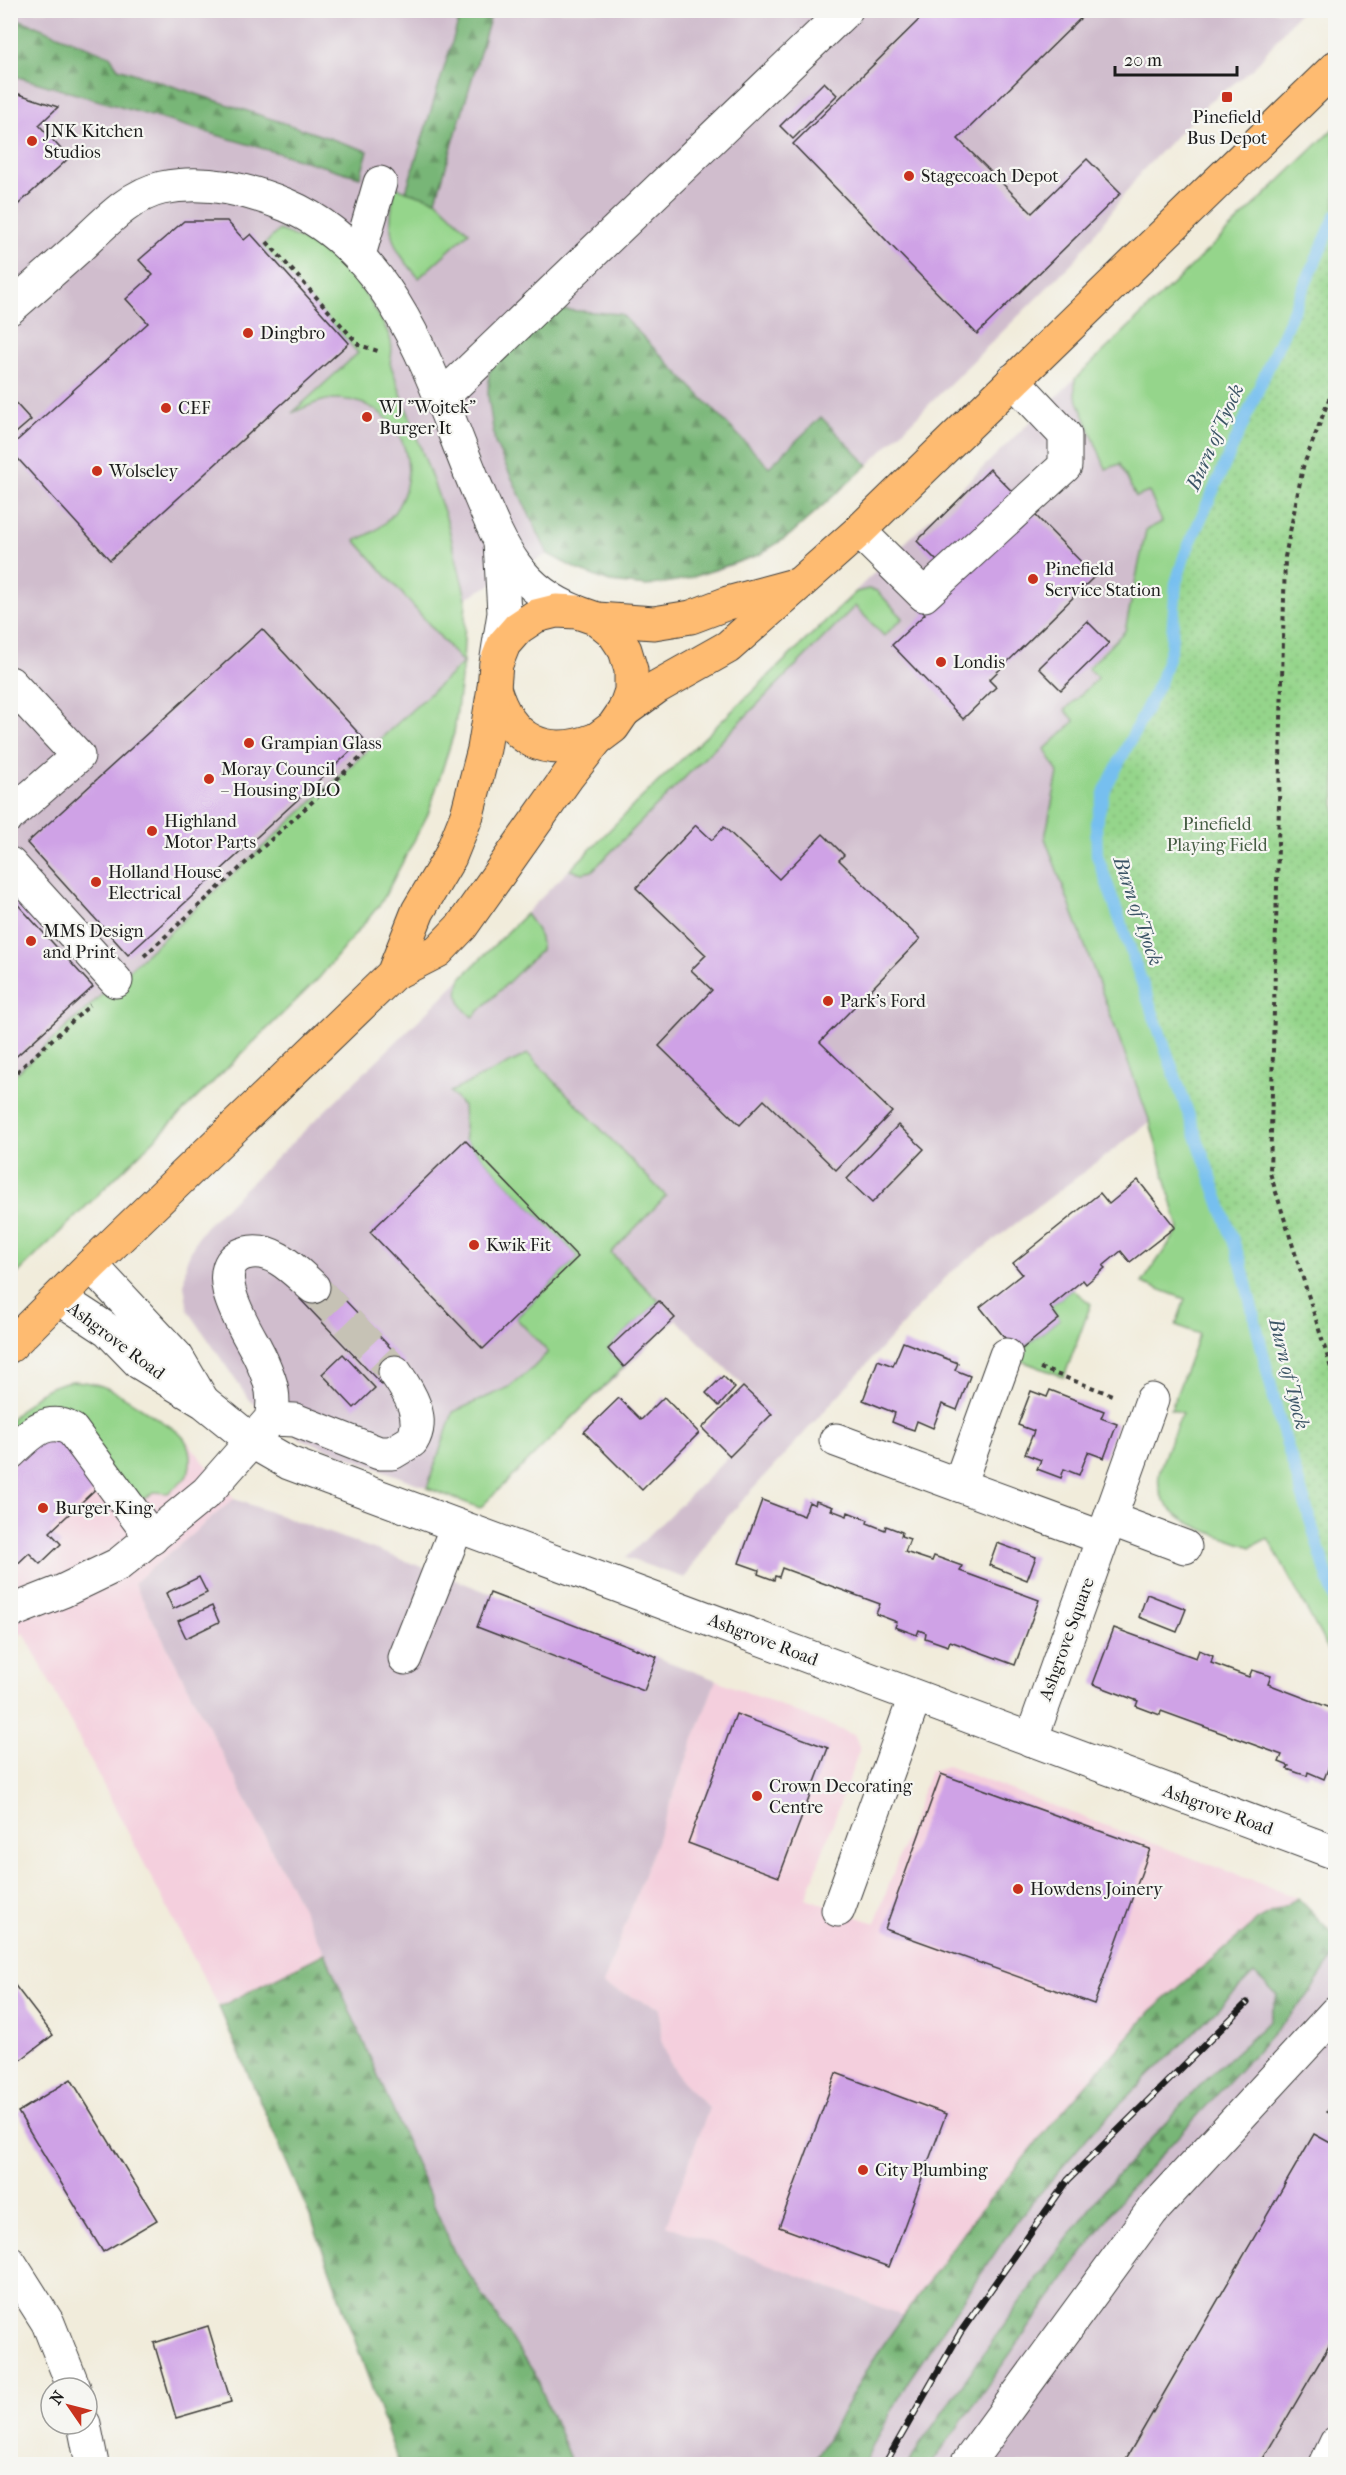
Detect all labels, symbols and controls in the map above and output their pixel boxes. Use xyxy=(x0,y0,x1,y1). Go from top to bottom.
scale bar xyxy=(1115,39,1236,77)
text: 20 m xyxy=(1124,50,1162,71)
marker: Pinefield Bus Depot xyxy=(1220,90,1234,104)
place label: Pinefield Bus Depot xyxy=(1187,107,1268,149)
place label: JNK Kitchen Studios xyxy=(42,121,144,163)
marker: JNK Kitchen Studios xyxy=(25,134,39,148)
place label: Stagecoach Depot xyxy=(921,166,1059,187)
marker: Stagecoach Depot xyxy=(902,169,916,183)
place label: Dingbro xyxy=(260,323,325,344)
marker: Dingbro xyxy=(241,326,255,340)
water label: Burn of Tyock xyxy=(1181,380,1249,495)
place label: WJ "Wojtek" Burger It xyxy=(378,397,476,439)
place label: CEF xyxy=(178,398,211,419)
marker: CEF xyxy=(159,401,173,415)
marker: WJ "Wojtek" Burger It xyxy=(360,410,374,424)
place label: Wolseley xyxy=(108,461,179,482)
marker: Wolseley xyxy=(90,464,104,478)
place label: Pinefield Service Station xyxy=(1045,559,1161,601)
marker: Pinefield Service Station xyxy=(1026,572,1040,586)
place label: Londis xyxy=(953,652,1005,673)
marker: Londis xyxy=(934,655,948,669)
place label: Grampian Glass xyxy=(261,733,382,754)
marker: Grampian Glass xyxy=(242,736,256,750)
place label: Moray Council – Housing DLO xyxy=(221,759,340,801)
marker: Moray Council – Housing DLO xyxy=(202,772,216,786)
place label: Highland Motor Parts xyxy=(164,811,256,853)
park label: Pinefield Playing Field xyxy=(1167,814,1268,856)
marker: Highland Motor Parts xyxy=(145,824,159,838)
water label: Burn of Tyock xyxy=(1108,852,1167,969)
place label: Holland House Electrical xyxy=(108,862,222,904)
marker: Holland House Electrical xyxy=(89,875,103,889)
place label: MMS Design and Print xyxy=(43,921,144,963)
marker: MMS Design and Print xyxy=(24,934,38,948)
place label: Park's Ford xyxy=(840,991,926,1012)
marker: Park's Ford xyxy=(821,994,835,1008)
place label: Kwik Fit xyxy=(486,1235,552,1256)
marker: Kwik Fit xyxy=(467,1238,481,1252)
street label: Ashgrove Road xyxy=(63,1297,169,1384)
water label: Burn of Tyock xyxy=(1264,1315,1314,1432)
place label: Burger King xyxy=(55,1498,153,1519)
marker: Burger King xyxy=(36,1501,50,1515)
street label: Ashgrove Square xyxy=(1035,1575,1099,1704)
street label: Ashgrove Road xyxy=(704,1609,821,1671)
place label: Crown Decorating Centre xyxy=(769,1776,913,1818)
street label: Ashgrove Road xyxy=(1159,1780,1276,1840)
marker: Crown Decorating Centre xyxy=(750,1789,764,1803)
place label: Howdens Joinery xyxy=(1030,1879,1164,1900)
marker: Howdens Joinery xyxy=(1011,1882,1025,1896)
place label: City Plumbing xyxy=(875,2160,988,2181)
marker: City Plumbing xyxy=(856,2163,870,2177)
north arrow xyxy=(39,2376,99,2436)
text: N xyxy=(46,2387,69,2408)

